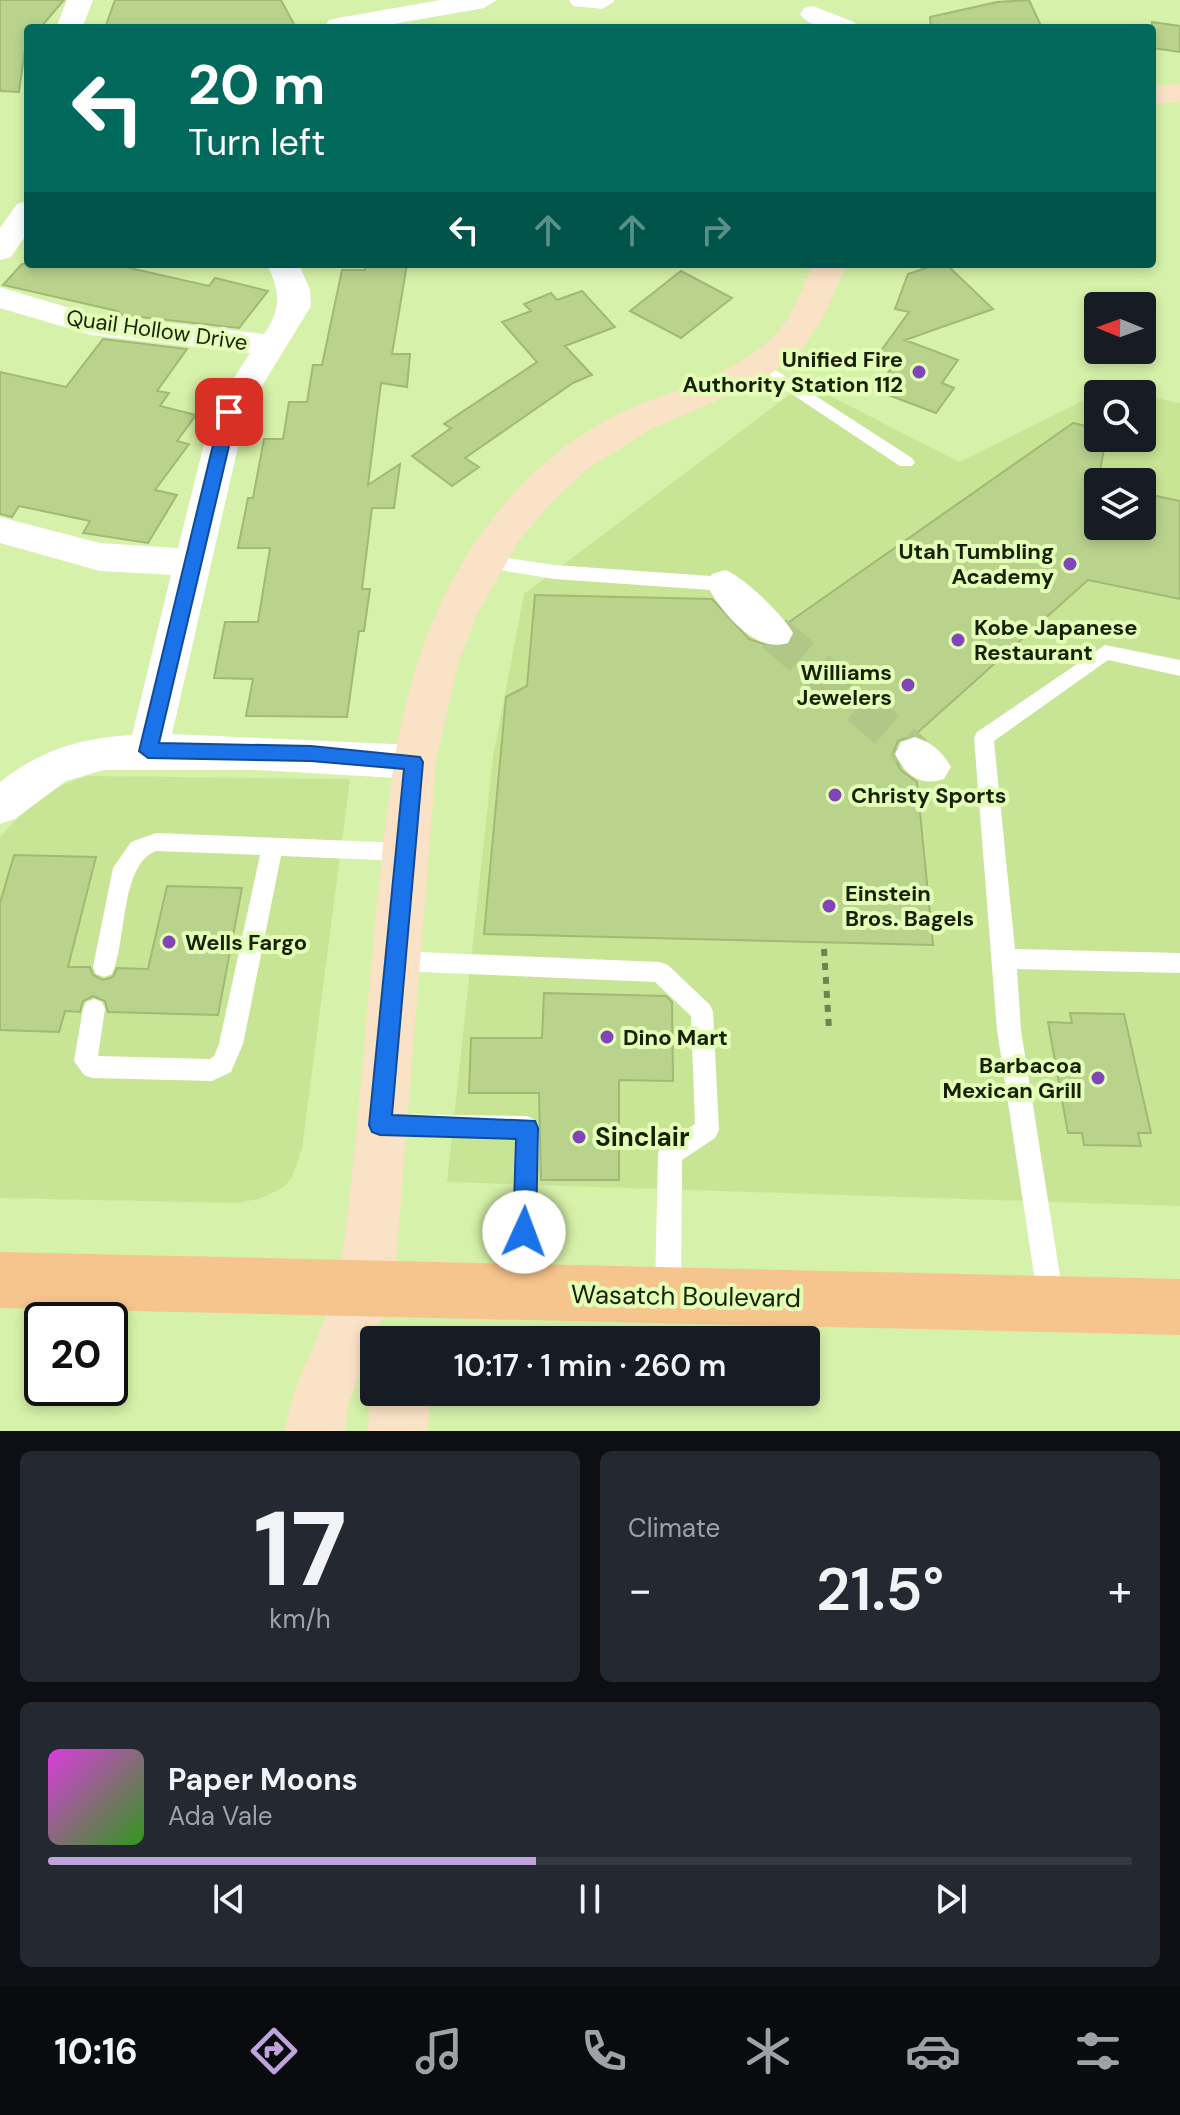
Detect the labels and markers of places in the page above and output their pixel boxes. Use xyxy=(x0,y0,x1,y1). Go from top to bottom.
place label: Unified Fire Authority Station 112 xyxy=(682,345,903,399)
marker: Unified Fire Authority Station 112 xyxy=(910,363,928,381)
pin xyxy=(195,378,263,446)
place label: Utah Tumbling Academy xyxy=(898,537,1054,591)
marker: Utah Tumbling Academy xyxy=(1061,555,1079,573)
place label: Kobe Japanese Restaurant xyxy=(974,613,1138,667)
marker: Kobe Japanese Restaurant xyxy=(949,631,967,649)
place label: Williams Jewelers xyxy=(797,658,892,712)
marker: Williams Jewelers xyxy=(899,676,917,694)
place label: Christy Sports xyxy=(851,781,1007,810)
marker: Christy Sports xyxy=(826,786,844,804)
place label: Einstein Bros. Bagels xyxy=(845,879,974,933)
marker: Einstein Bros. Bagels xyxy=(820,897,838,915)
place label: Wells Fargo xyxy=(185,928,307,957)
marker: Wells Fargo xyxy=(160,933,178,951)
place label: Dino Mart xyxy=(623,1023,728,1052)
marker: Dino Mart xyxy=(598,1028,616,1046)
place label: Barbacoa Mexican Grill xyxy=(943,1051,1082,1105)
marker: Barbacoa Mexican Grill xyxy=(1089,1069,1107,1087)
place label: Sinclair xyxy=(595,1120,690,1154)
marker: Sinclair xyxy=(570,1128,588,1146)

